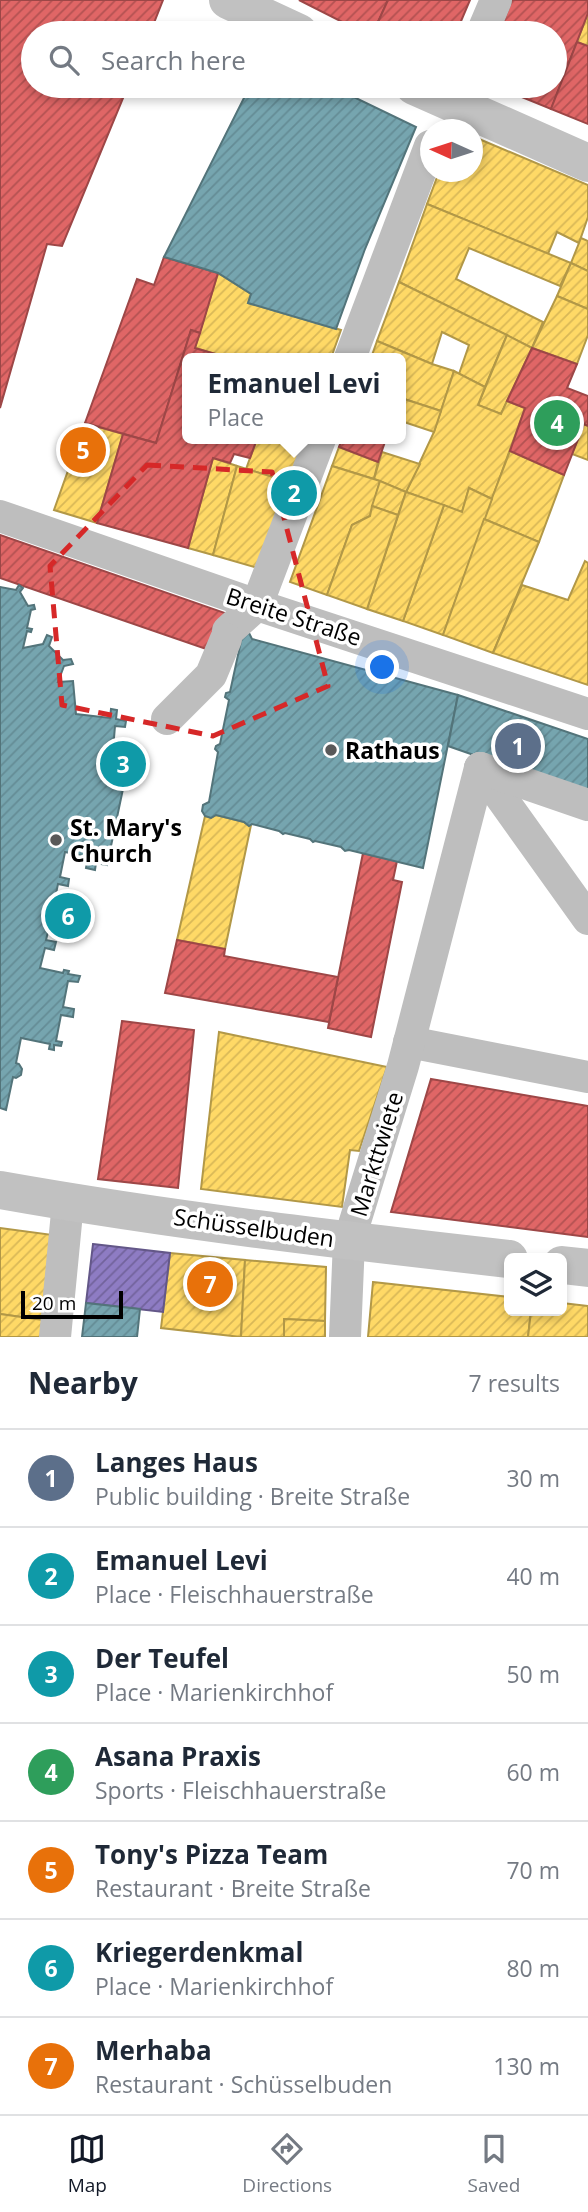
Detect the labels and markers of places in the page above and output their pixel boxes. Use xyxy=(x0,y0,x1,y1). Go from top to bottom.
pin: 4 xyxy=(534,397,580,449)
pin: 5 xyxy=(60,424,106,476)
pin: 2 xyxy=(271,467,317,519)
pin: 1 xyxy=(495,720,541,772)
place label: Rathaus xyxy=(345,734,440,766)
pin: 3 xyxy=(100,738,146,790)
marker: Rathaus xyxy=(323,742,339,758)
place label: St. Mary's Church xyxy=(70,811,182,869)
marker: St. Mary's Church xyxy=(48,832,64,848)
pin: 6 xyxy=(45,890,91,942)
pin: 7 xyxy=(187,1258,233,1310)

